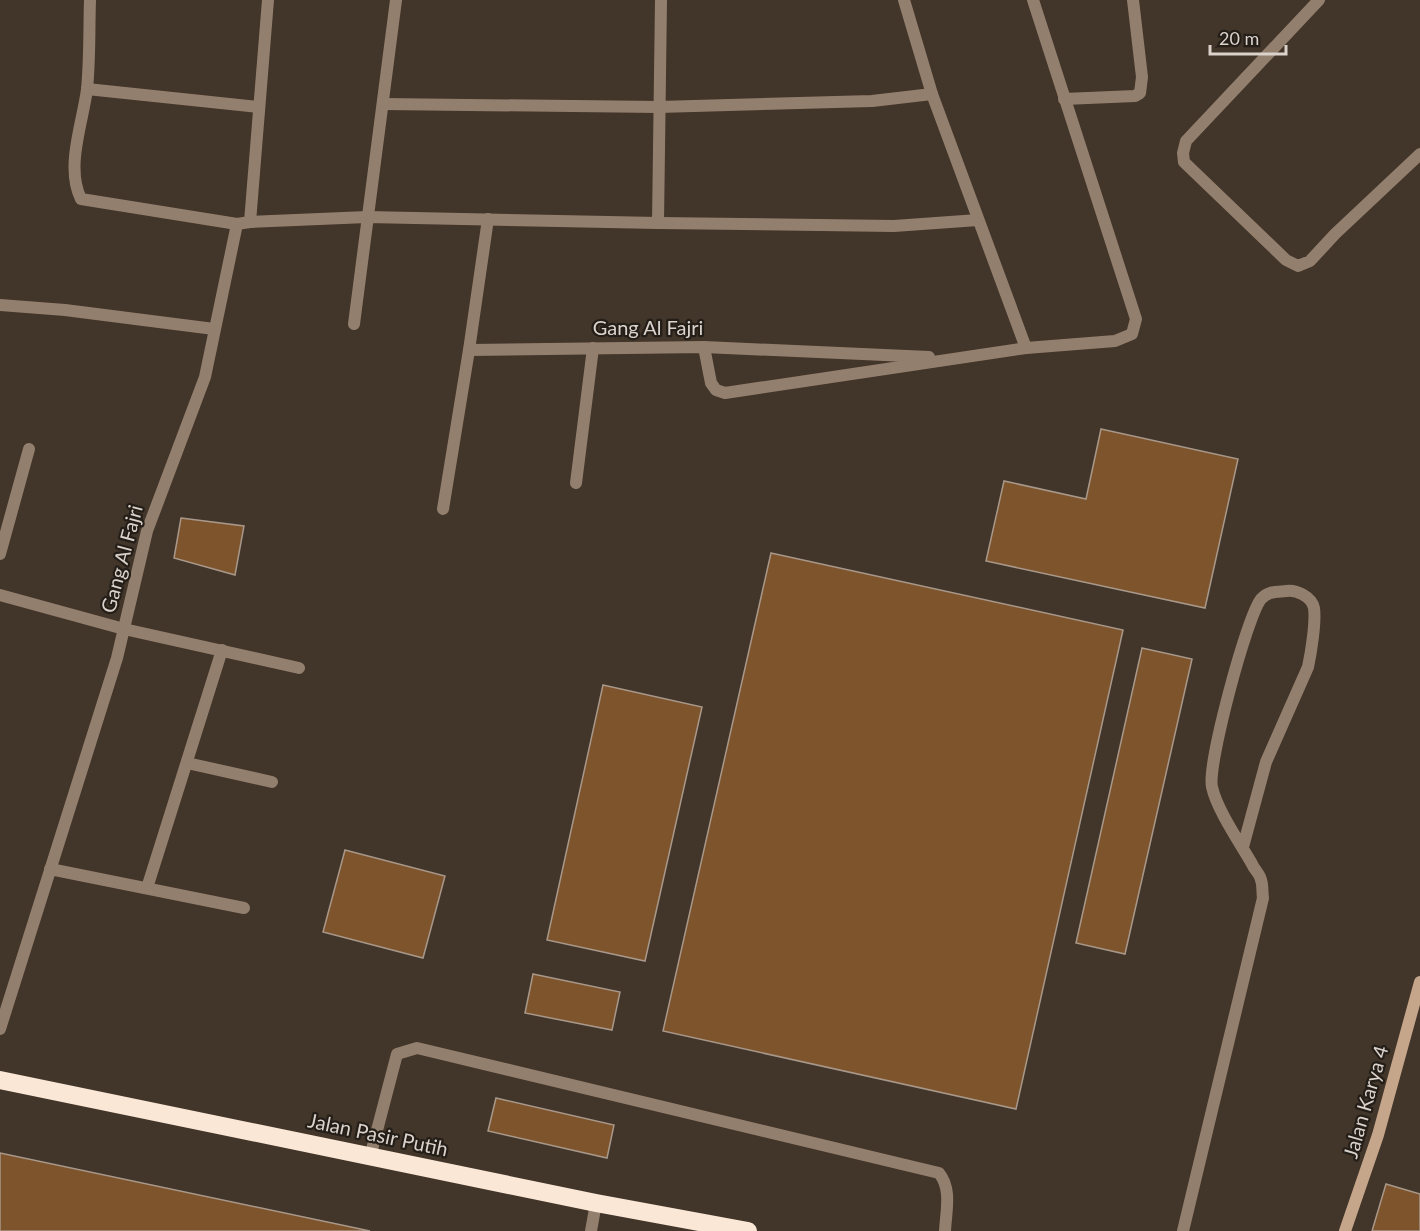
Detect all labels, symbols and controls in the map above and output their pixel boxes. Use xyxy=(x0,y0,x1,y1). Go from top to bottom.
scale bar xyxy=(1210,18,1286,56)
text: 20 m xyxy=(1219,27,1259,49)
street label: Gang Al Fajri xyxy=(593,315,703,339)
street label: Gang Al Fajri xyxy=(95,502,147,615)
street label: Jalan Karya 4 xyxy=(1337,1042,1393,1161)
street label: Jalan Pasir Putih xyxy=(306,1107,450,1161)

